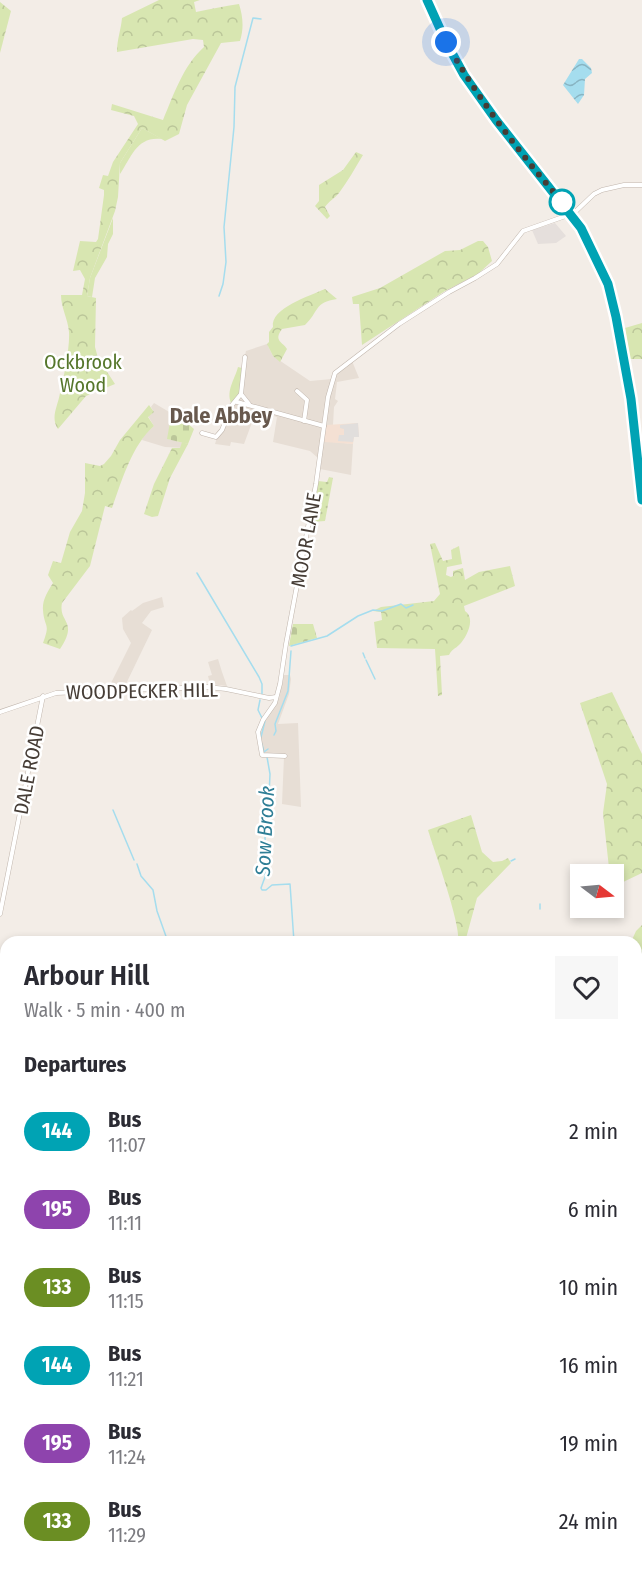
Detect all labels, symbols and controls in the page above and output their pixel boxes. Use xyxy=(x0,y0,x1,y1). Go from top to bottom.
your location xyxy=(431,27,461,57)
unlabelled marker xyxy=(549,189,575,215)
park label: Ockbrook Wood xyxy=(44,350,123,397)
district label: Dale Abbey xyxy=(170,402,273,429)
street label: MOOR LANE xyxy=(286,491,326,589)
street label: WOODPECKER HILL xyxy=(66,678,218,704)
street label: DALE ROAD xyxy=(9,723,49,817)
water label: Sow Brook xyxy=(250,785,280,878)
north arrow xyxy=(570,864,624,918)
map controls xyxy=(570,864,624,918)
button: heart xyxy=(555,956,618,1019)
text: Arbour Hill xyxy=(24,959,149,992)
text: Walk · 5 min · 400 m xyxy=(24,998,185,1022)
text: Departures xyxy=(24,1051,126,1078)
text: Bus xyxy=(108,1106,141,1133)
text: 144 xyxy=(42,1118,72,1144)
text: 2 min xyxy=(569,1118,618,1145)
text: 11:07 xyxy=(108,1133,146,1157)
text: Bus xyxy=(108,1184,141,1211)
text: 195 xyxy=(42,1196,72,1222)
text: 6 min xyxy=(568,1196,618,1223)
text: 11:11 xyxy=(108,1211,142,1235)
text: Bus xyxy=(108,1262,141,1289)
text: 133 xyxy=(43,1274,71,1300)
text: 10 min xyxy=(559,1274,618,1301)
text: 11:15 xyxy=(108,1289,144,1313)
text: Bus xyxy=(108,1340,141,1367)
text: 144 xyxy=(42,1352,72,1378)
text: 16 min xyxy=(559,1352,618,1379)
text: 11:21 xyxy=(108,1367,144,1391)
text: Bus xyxy=(108,1418,141,1445)
text: 195 xyxy=(42,1430,72,1456)
text: 19 min xyxy=(560,1430,618,1457)
text: 11:24 xyxy=(108,1445,146,1469)
text: Bus xyxy=(108,1496,141,1523)
text: 133 xyxy=(43,1508,71,1534)
text: 24 min xyxy=(559,1508,618,1535)
text: 11:29 xyxy=(108,1523,146,1547)

